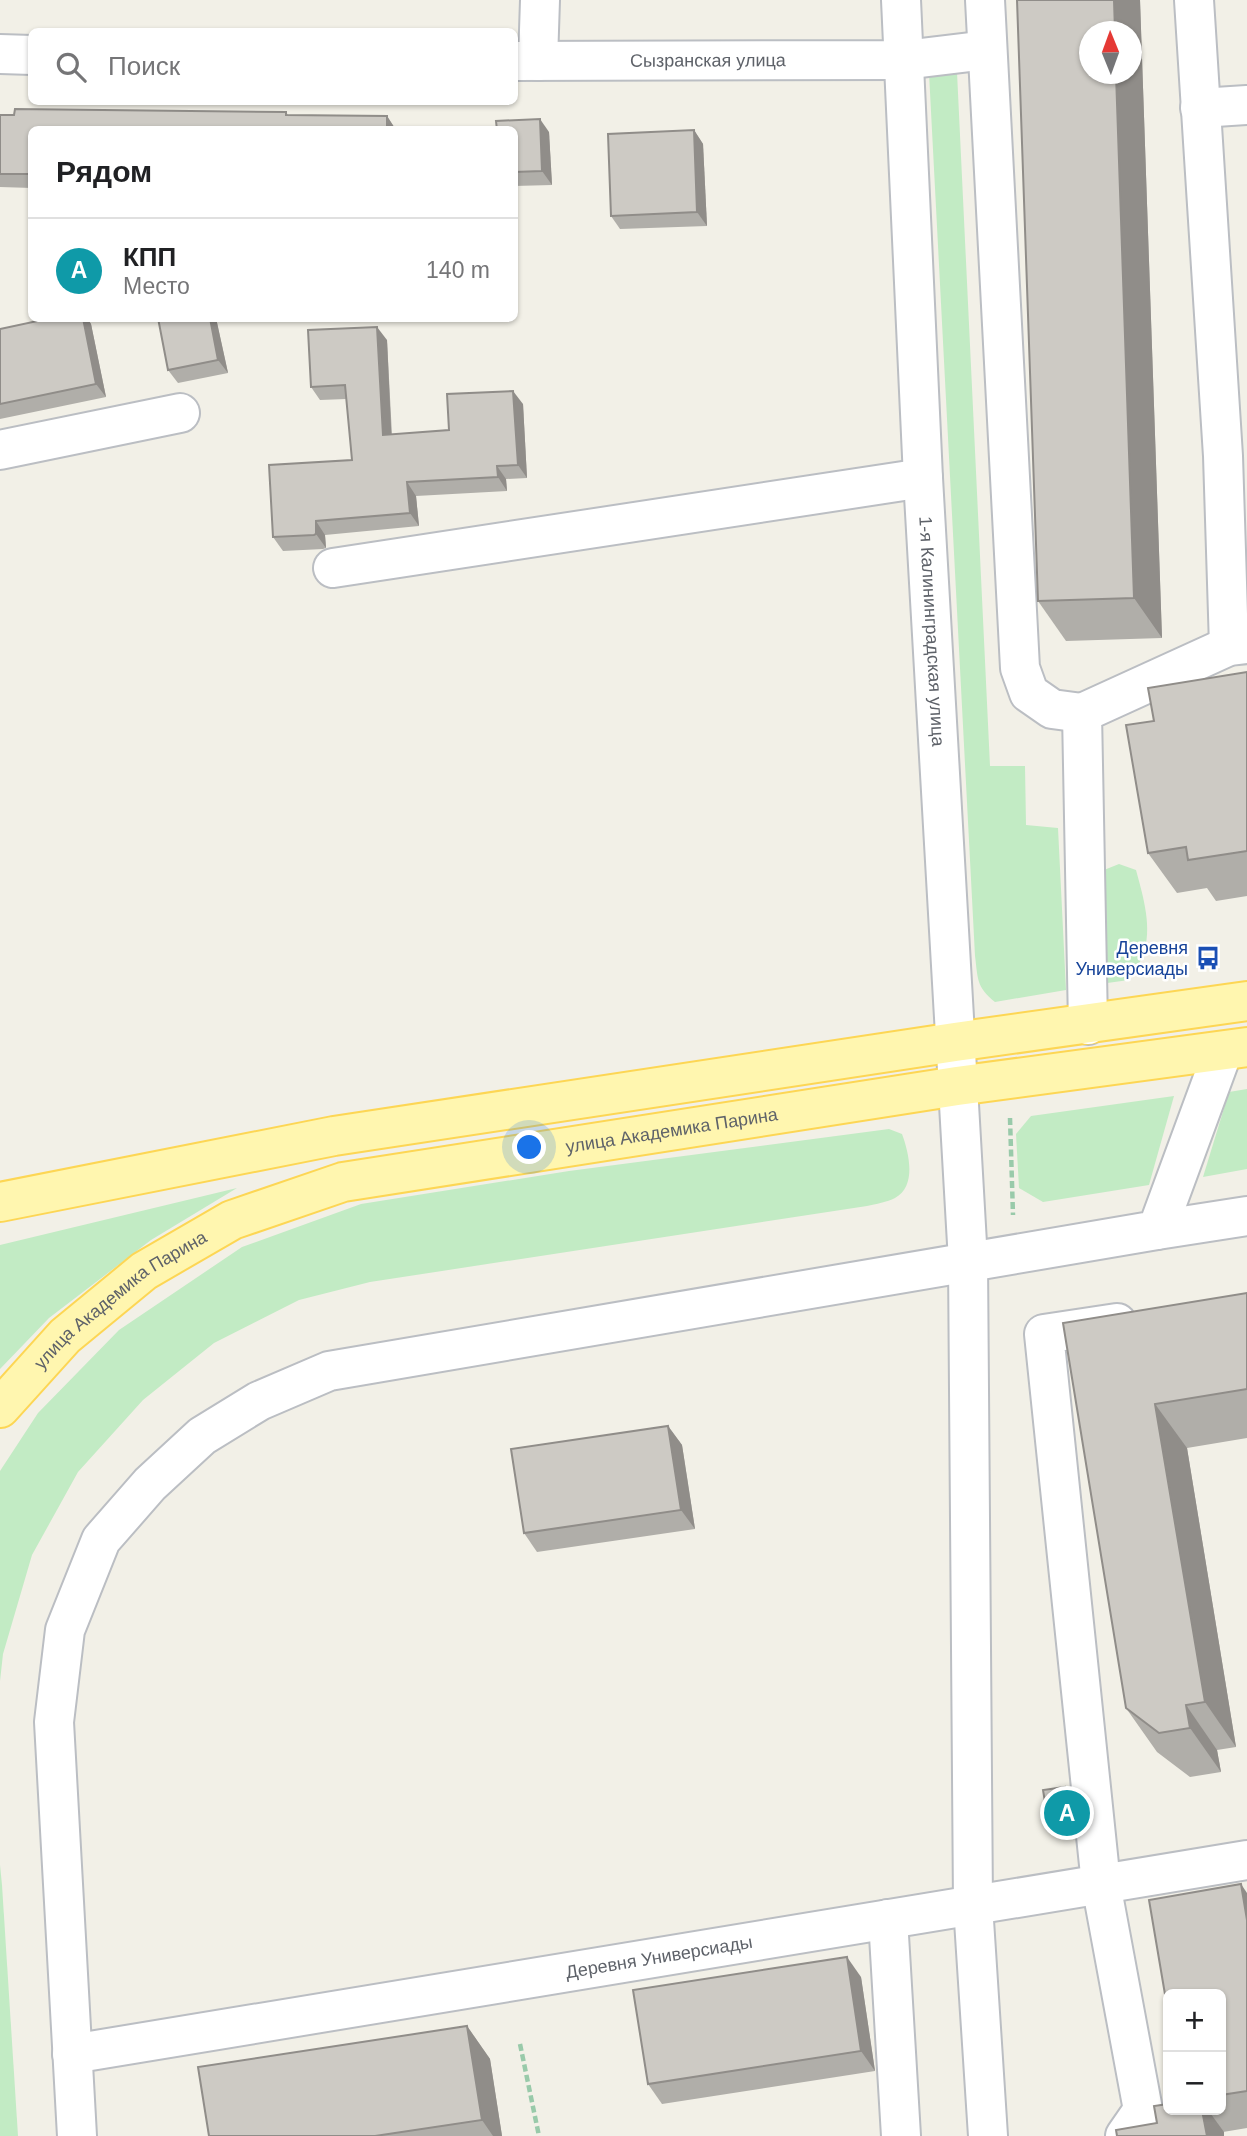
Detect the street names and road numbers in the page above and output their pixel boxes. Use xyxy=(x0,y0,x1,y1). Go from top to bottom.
street label: Сызранская улица xyxy=(630,50,787,71)
street label: 1-я Калининградская улица xyxy=(915,516,948,748)
street label: улица Академика Парина xyxy=(564,1104,780,1157)
street label: улица Академика Парина xyxy=(30,1226,211,1373)
street label: Деревня Универсиады xyxy=(564,1932,754,1982)

